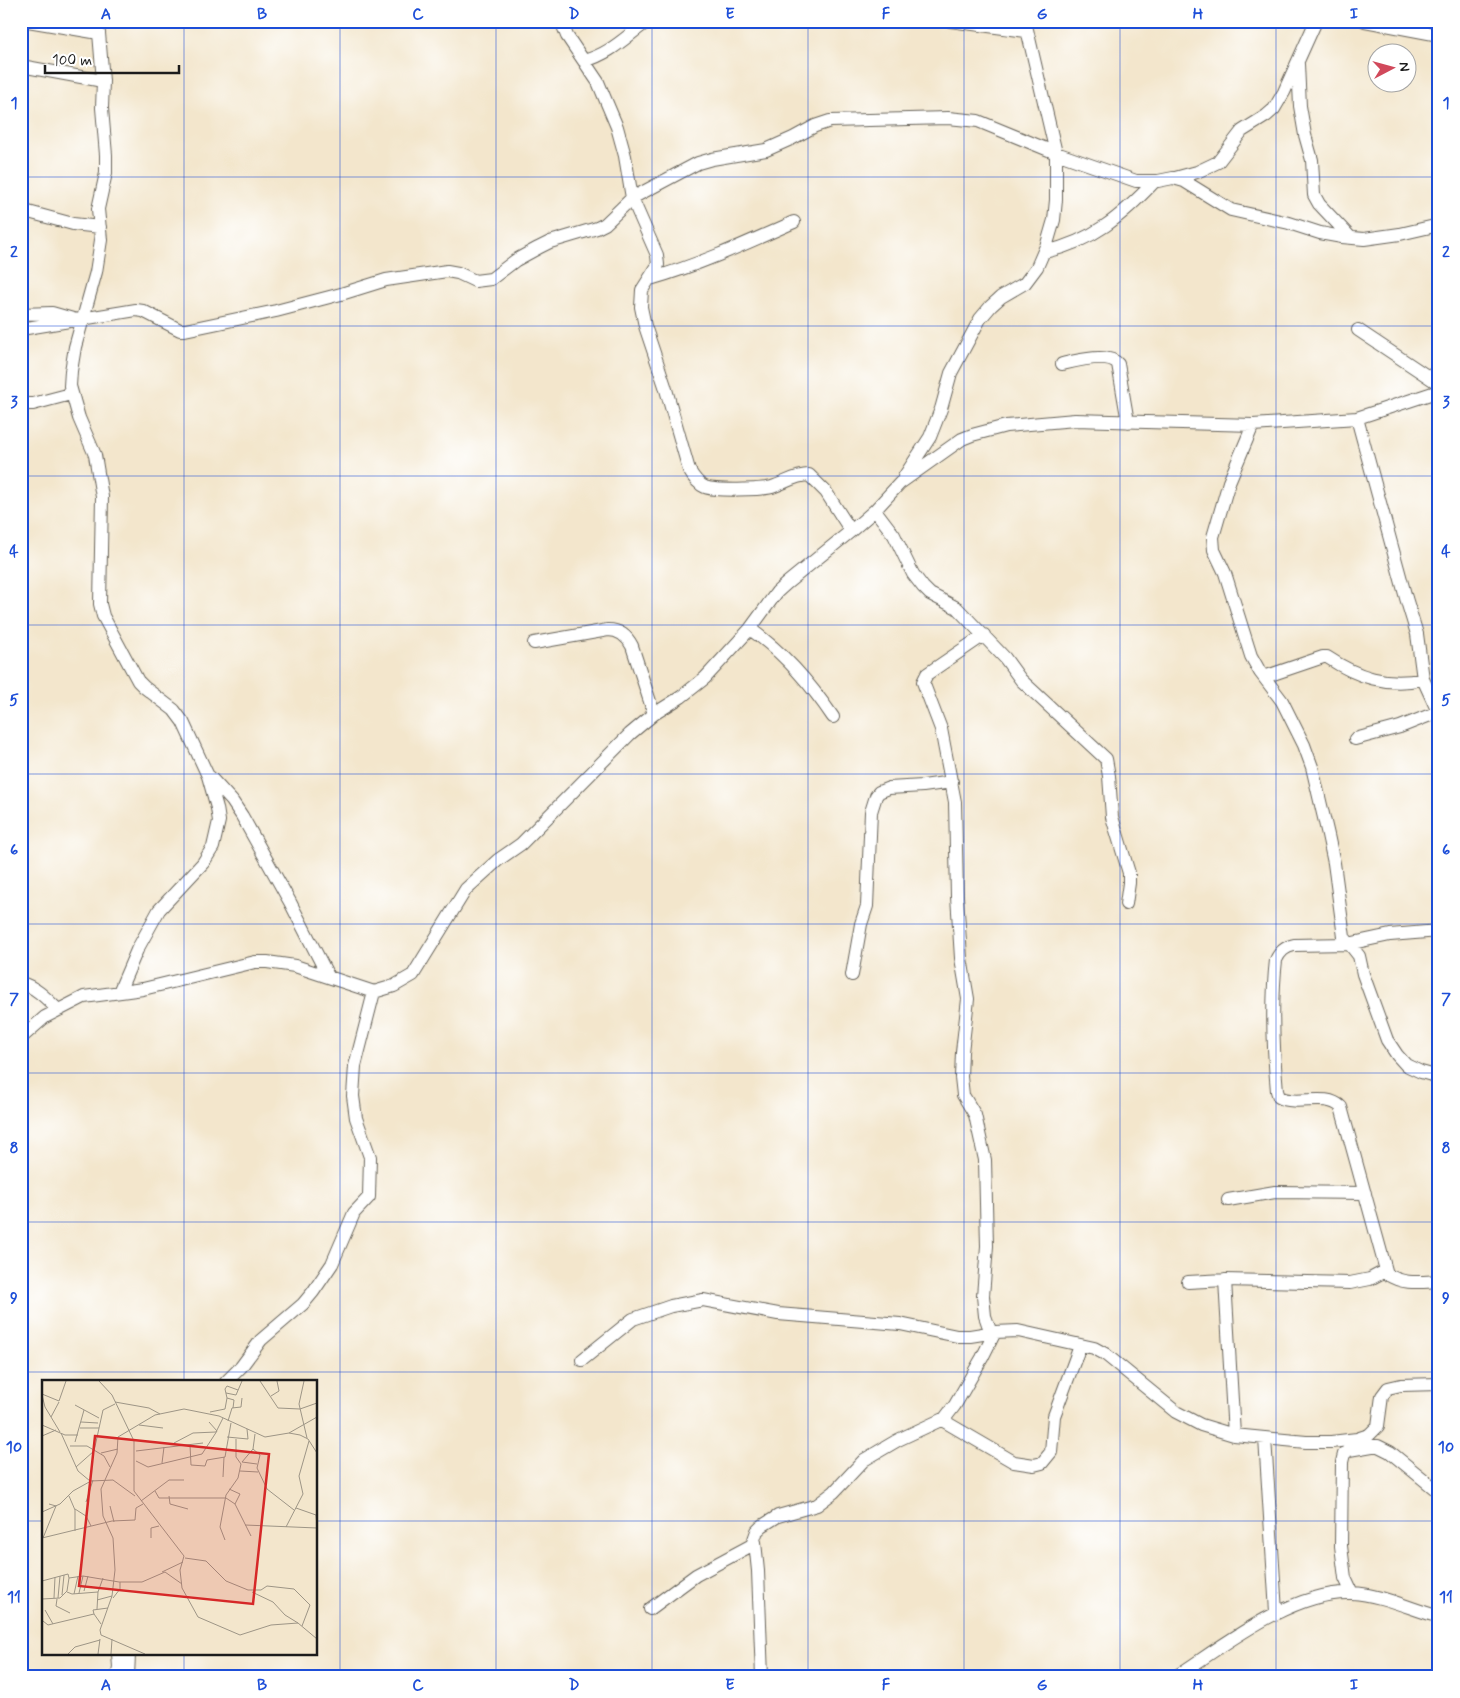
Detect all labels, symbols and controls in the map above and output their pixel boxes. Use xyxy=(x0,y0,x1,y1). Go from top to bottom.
text: A xyxy=(101,4,111,25)
text: B xyxy=(257,4,267,25)
text: C xyxy=(412,4,424,25)
text: D xyxy=(568,4,580,25)
text: E xyxy=(725,4,735,25)
text: F xyxy=(882,4,891,25)
text: G xyxy=(1037,4,1048,25)
text: H xyxy=(1193,4,1204,25)
text: I xyxy=(1350,4,1359,25)
scale bar xyxy=(45,42,179,74)
north arrow xyxy=(1368,42,1418,92)
text: 100 m xyxy=(52,51,92,71)
text: N xyxy=(1394,61,1413,72)
text: 1 xyxy=(10,93,18,114)
text: 1 xyxy=(1442,93,1450,114)
text: 2 xyxy=(10,242,18,263)
text: 2 xyxy=(1442,242,1450,263)
text: 3 xyxy=(10,392,18,413)
text: 3 xyxy=(1442,392,1450,413)
text: 4 xyxy=(9,541,19,562)
text: 4 xyxy=(1441,541,1451,562)
text: 5 xyxy=(9,690,19,711)
text: 5 xyxy=(1441,690,1451,711)
text: 6 xyxy=(10,840,18,861)
text: 6 xyxy=(1442,840,1450,861)
text: 7 xyxy=(9,989,19,1010)
text: 7 xyxy=(1441,989,1451,1010)
text: 8 xyxy=(9,1138,19,1159)
text: 8 xyxy=(1441,1138,1451,1159)
text: 9 xyxy=(10,1288,18,1309)
text: 9 xyxy=(1442,1288,1450,1309)
inset map xyxy=(42,1380,318,1656)
text: 10 xyxy=(6,1437,22,1458)
text: 10 xyxy=(1438,1437,1454,1458)
text: 11 xyxy=(7,1587,21,1608)
text: 11 xyxy=(1439,1587,1453,1608)
text: A xyxy=(101,1675,111,1696)
text: B xyxy=(257,1675,267,1696)
text: C xyxy=(412,1675,424,1696)
text: D xyxy=(568,1675,580,1696)
text: E xyxy=(725,1675,735,1696)
text: F xyxy=(882,1675,891,1696)
text: G xyxy=(1037,1675,1048,1696)
text: H xyxy=(1193,1675,1204,1696)
text: I xyxy=(1350,1675,1359,1696)

